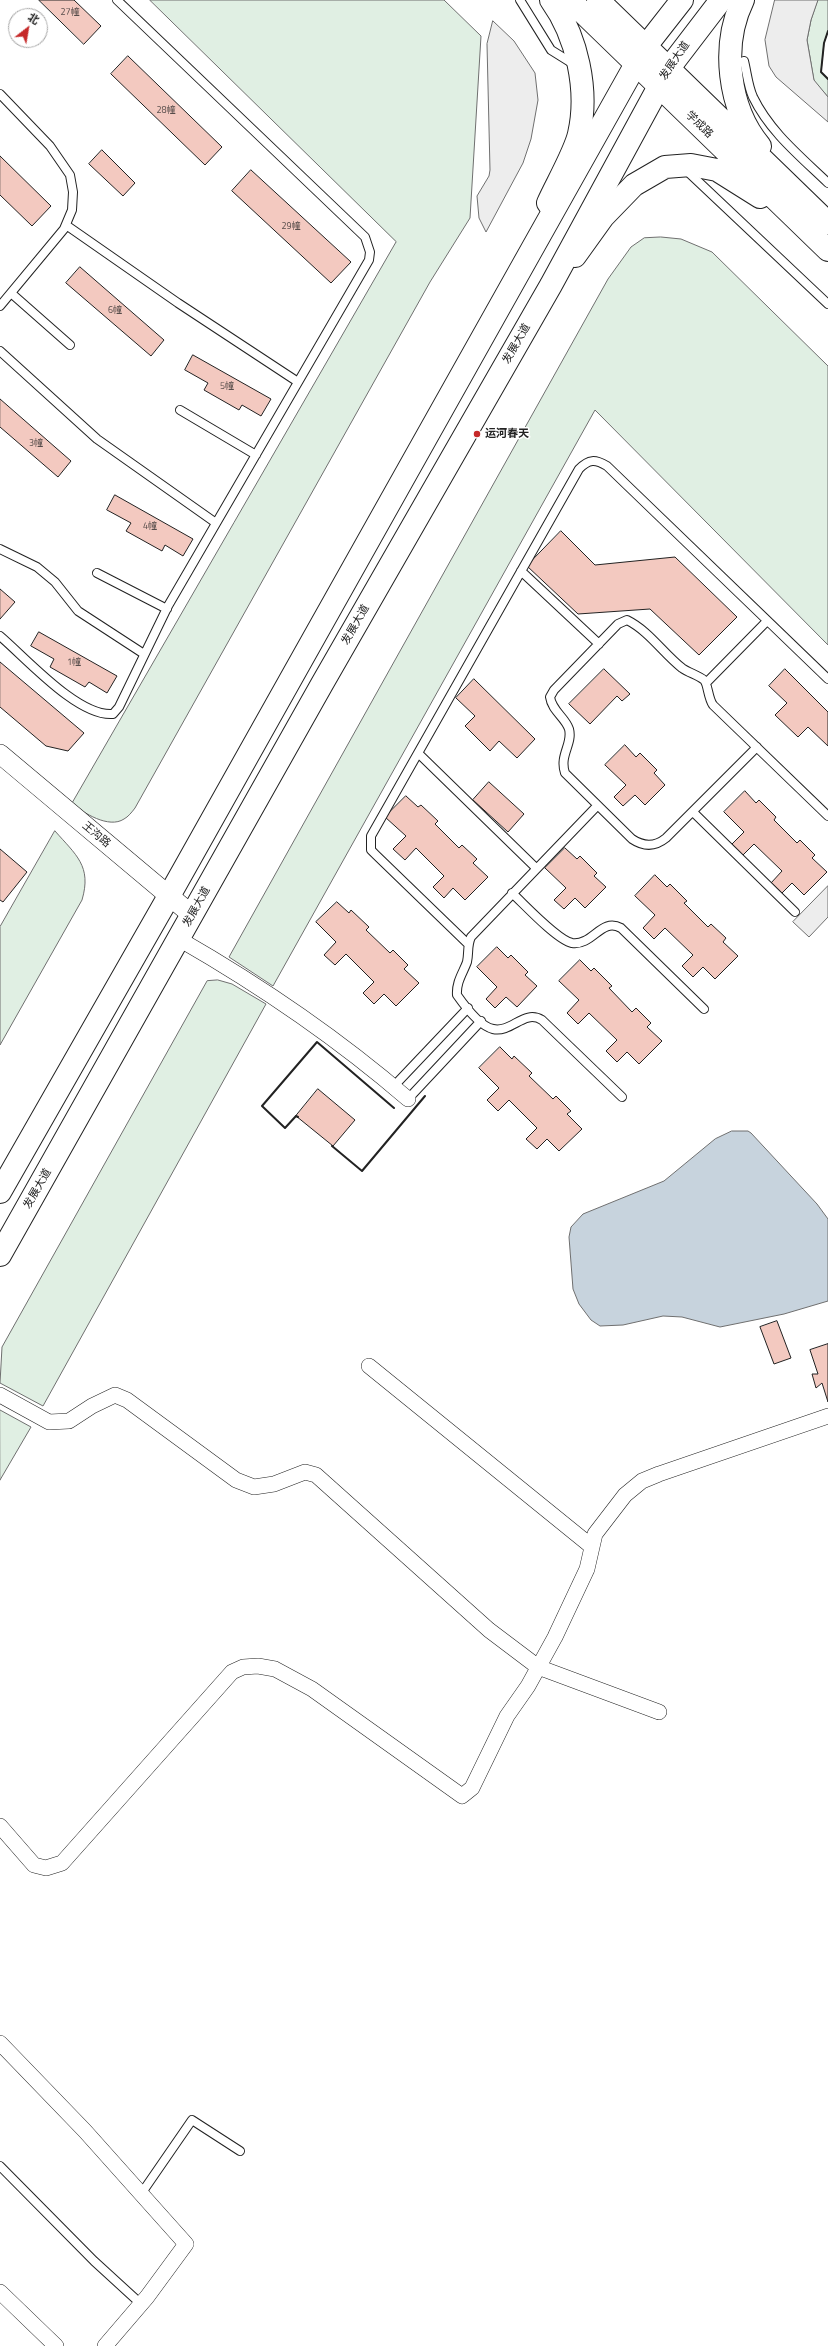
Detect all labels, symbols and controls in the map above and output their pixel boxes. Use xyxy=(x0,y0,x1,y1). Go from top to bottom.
north arrow xyxy=(8,8,48,48)
house number: 27幢 xyxy=(60,8,80,18)
text: 北 xyxy=(25,9,43,28)
street label: 发展大道 xyxy=(657,39,693,83)
house number: 28幢 xyxy=(156,106,176,116)
street label: 学成路 xyxy=(683,109,715,141)
house number: 29幢 xyxy=(281,222,301,232)
house number: 6幢 xyxy=(108,306,122,316)
street label: 发展大道 xyxy=(500,322,534,366)
house number: 5幢 xyxy=(220,382,234,392)
place label: 运河春天 xyxy=(485,427,529,441)
marker: 运河春天 xyxy=(472,429,482,439)
house number: 3幢 xyxy=(29,439,43,449)
house number: 4幢 xyxy=(143,522,157,532)
street label: 发展大道 xyxy=(339,603,373,647)
house number: 1幢 xyxy=(67,658,81,668)
street label: 王沟路 xyxy=(79,819,113,851)
street label: 发展大道 xyxy=(181,885,213,929)
street label: 发展大道 xyxy=(21,1167,55,1211)

